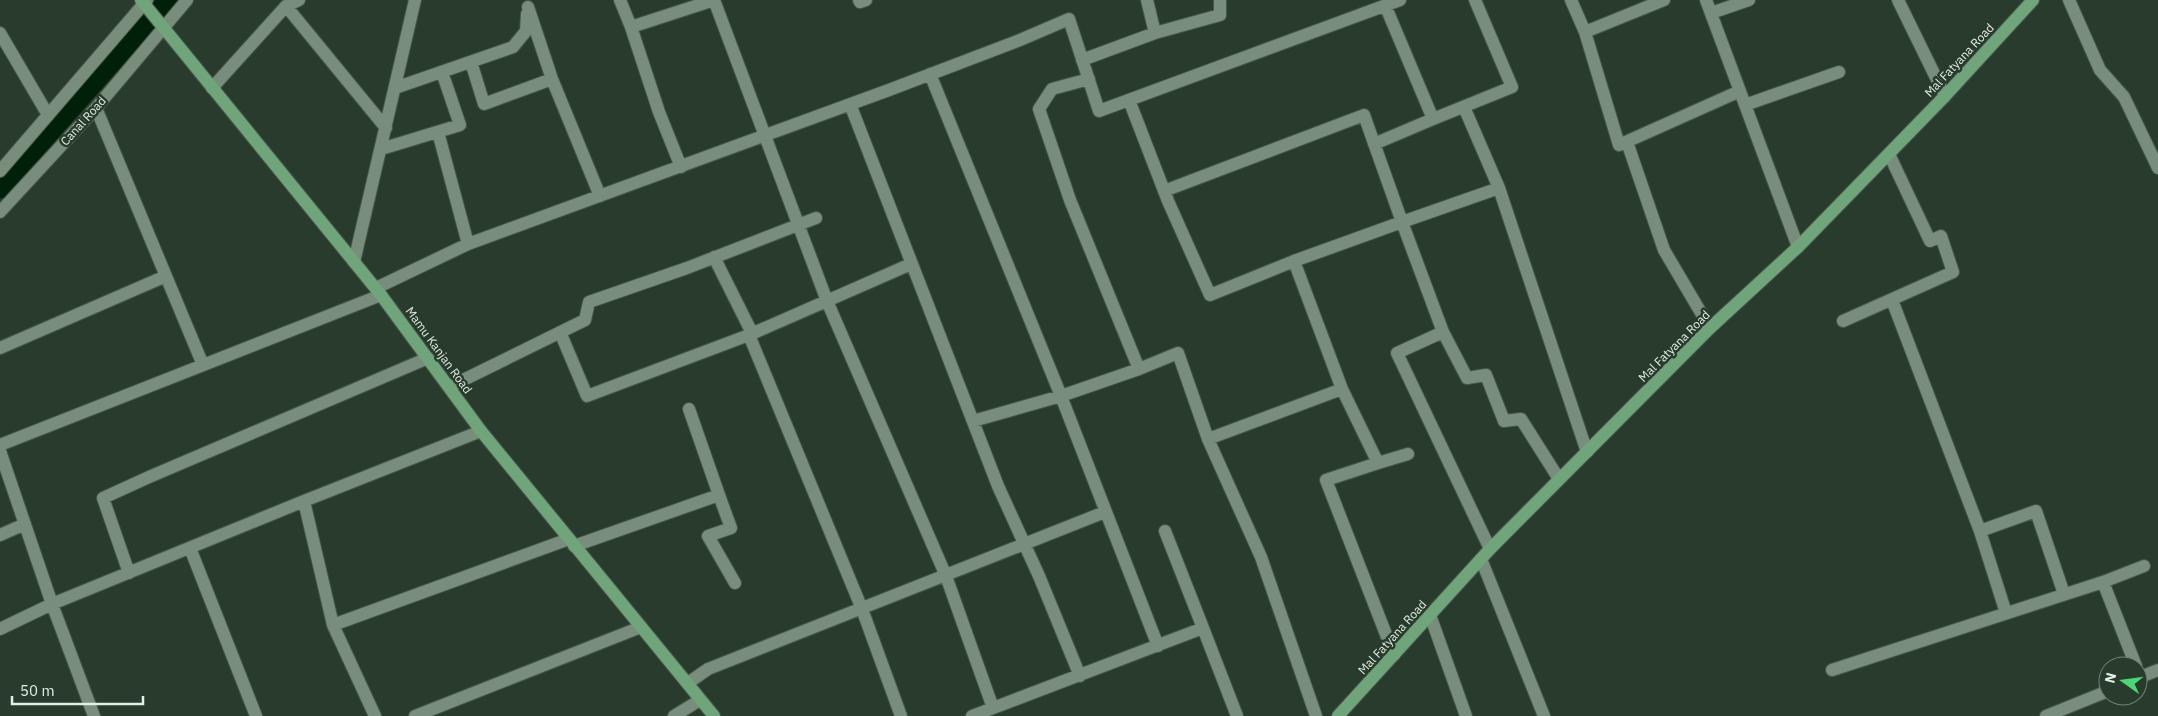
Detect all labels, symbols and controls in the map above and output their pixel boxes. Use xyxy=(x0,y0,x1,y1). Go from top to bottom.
street label: Mal Fatyana Road xyxy=(1921,20,1997,100)
street label: Canal Road xyxy=(57,93,109,149)
street label: Mamu Kanjan Road xyxy=(402,304,476,396)
street label: Mal Fatyana Road xyxy=(1635,307,1713,385)
street label: Mal Fatyana Road xyxy=(1355,597,1429,677)
north arrow xyxy=(2098,656,2148,706)
text: N xyxy=(2100,671,2120,685)
scale bar xyxy=(12,674,144,706)
text: 50 m xyxy=(20,681,55,700)

